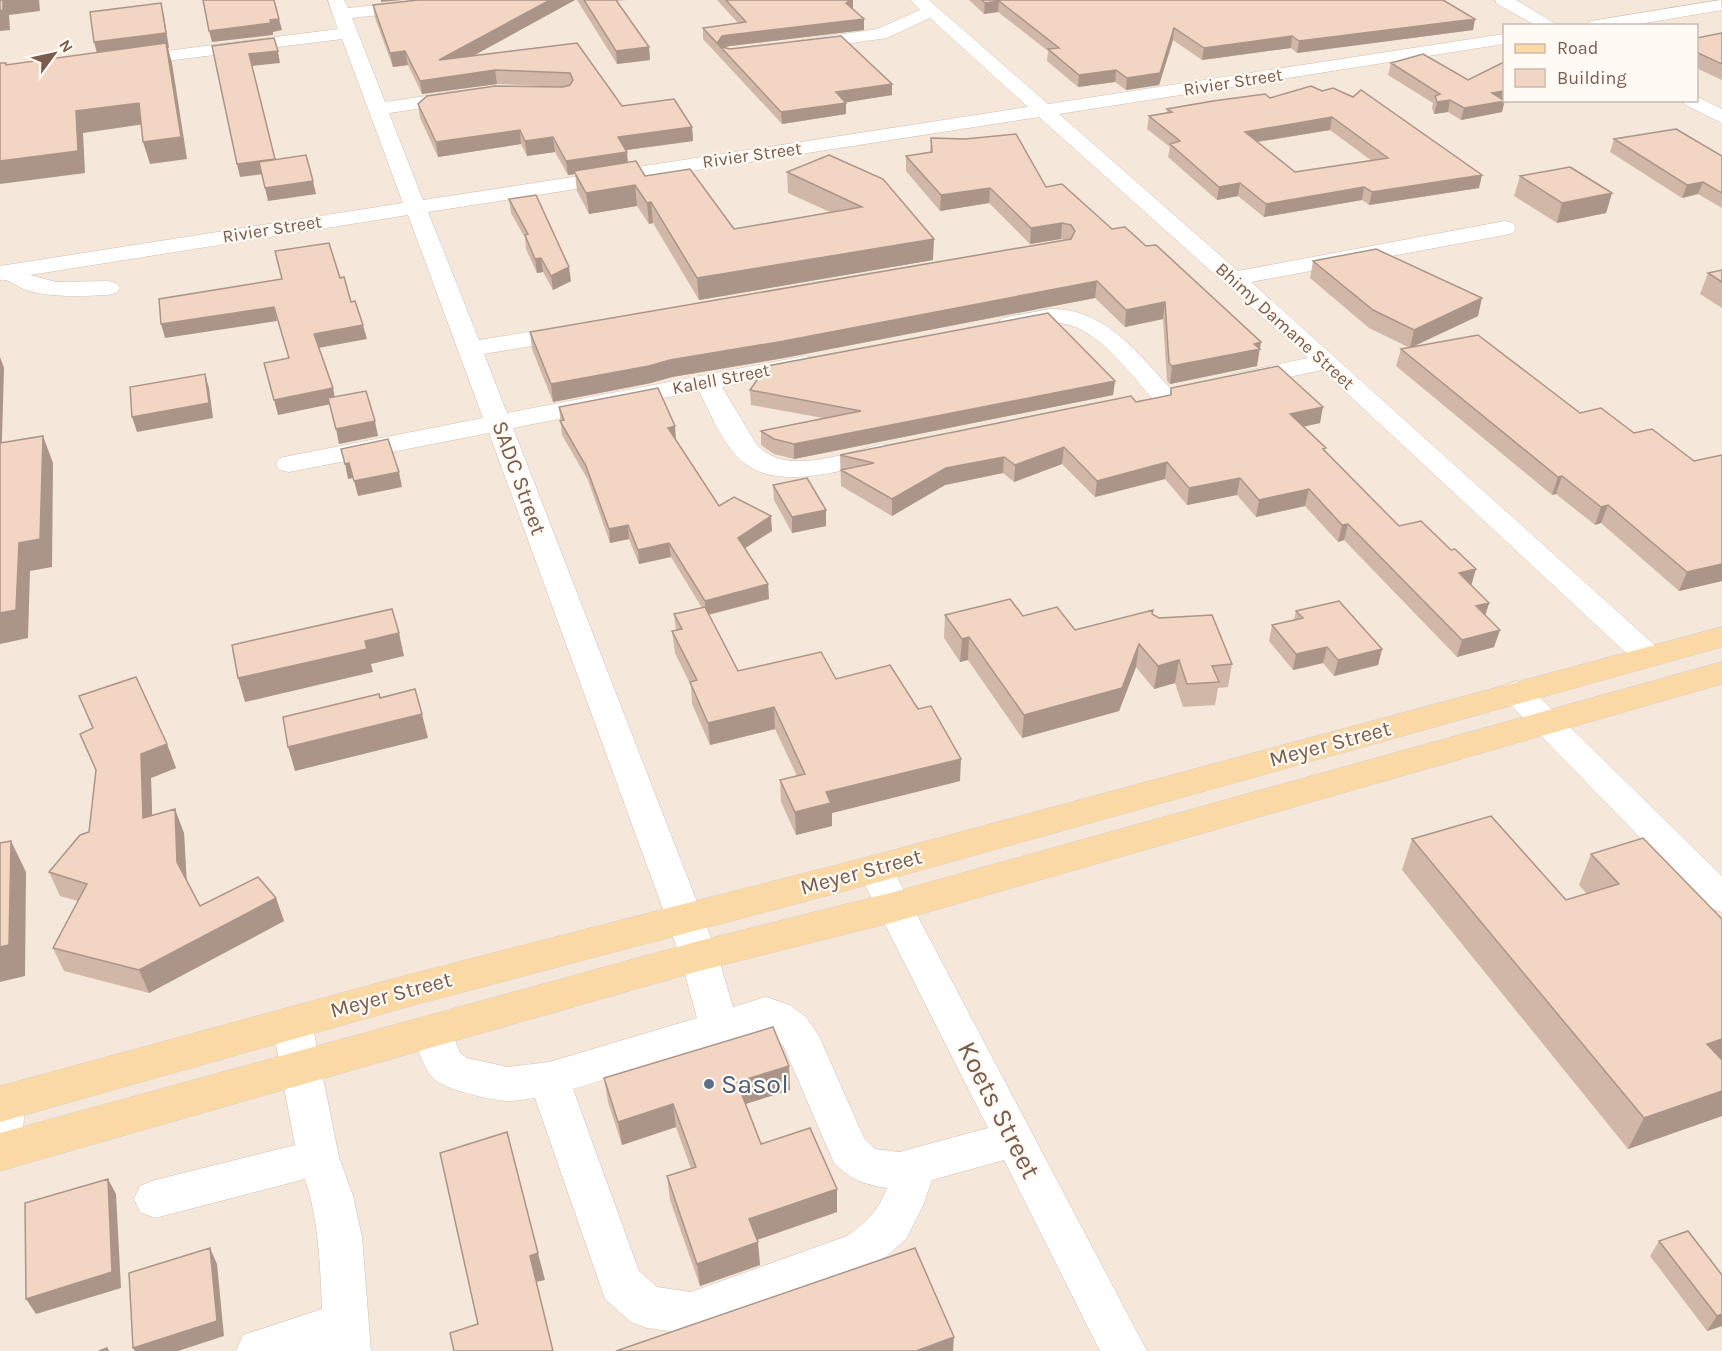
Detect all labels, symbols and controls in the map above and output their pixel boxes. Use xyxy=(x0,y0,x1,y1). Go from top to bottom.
north arrow xyxy=(24,24,84,84)
legend xyxy=(1503,24,1698,102)
text: N xyxy=(55,36,77,56)
text: Road xyxy=(1557,37,1598,59)
street label: Rivier Street xyxy=(1182,63,1284,101)
text: Building xyxy=(1557,67,1627,89)
street label: Rivier Street xyxy=(701,137,803,173)
street label: Rivier Street xyxy=(221,210,323,248)
street label: Bhimy Damane Street xyxy=(1211,258,1359,394)
street label: Kalell Street xyxy=(670,359,772,399)
street label: SADC Street xyxy=(486,417,552,539)
street label: Meyer Street xyxy=(1266,715,1394,773)
street label: Meyer Street xyxy=(797,843,925,901)
street label: Meyer Street xyxy=(327,966,455,1024)
street label: Koets Street xyxy=(951,1036,1047,1184)
place label: Sasol xyxy=(721,1068,789,1100)
marker: Sasol xyxy=(702,1077,716,1091)

